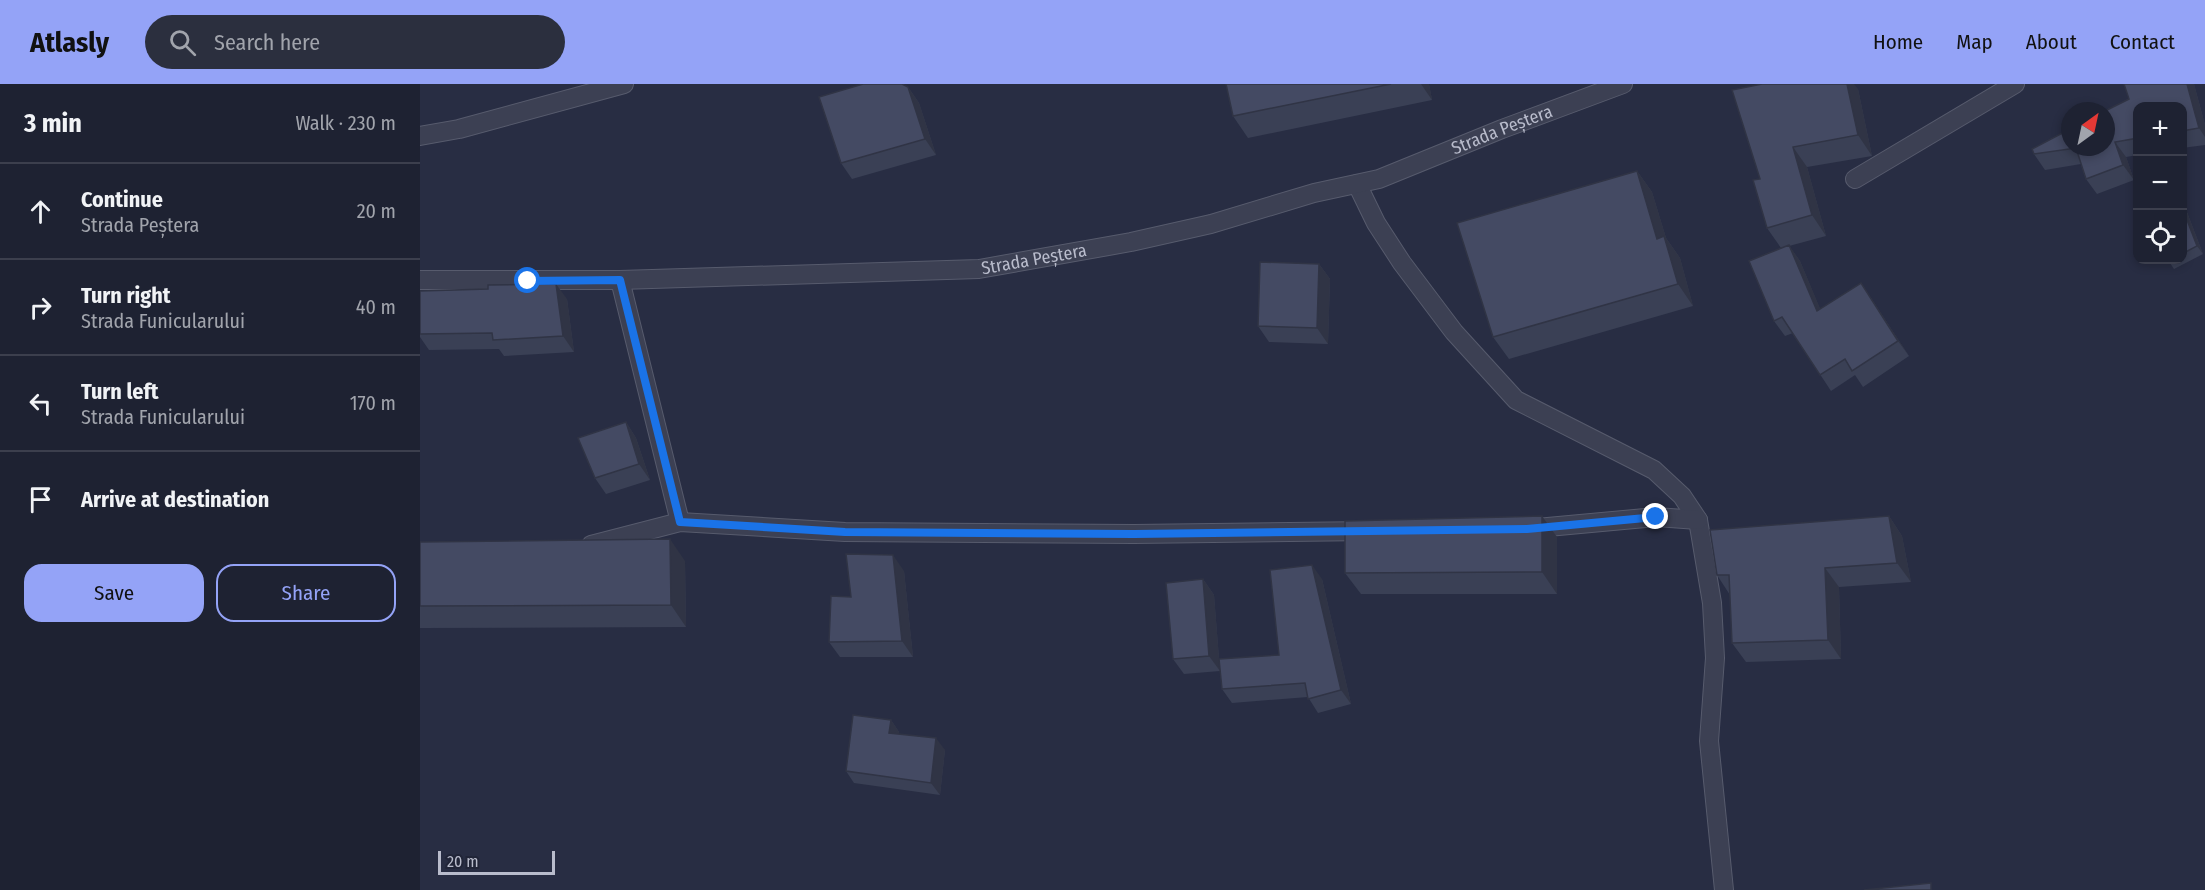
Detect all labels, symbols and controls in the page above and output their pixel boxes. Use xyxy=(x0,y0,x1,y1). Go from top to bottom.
search box xyxy=(145,15,565,69)
text: Atlasly xyxy=(30,26,109,59)
icon: search xyxy=(166,26,199,59)
text: Search here xyxy=(214,29,320,56)
text: Home xyxy=(1873,29,1923,55)
text: Map xyxy=(1956,29,1993,55)
text: About xyxy=(2026,29,2077,55)
text: Contact xyxy=(2110,29,2175,55)
street label: Strada Peștera xyxy=(1448,100,1556,159)
north arrow xyxy=(2061,102,2115,156)
map controls xyxy=(2133,102,2187,264)
button: + xyxy=(2133,102,2187,156)
text: 3 min xyxy=(24,108,82,139)
text: Walk · 230 m xyxy=(295,111,396,135)
button: − xyxy=(2133,156,2187,210)
text: Continue xyxy=(81,186,163,213)
icon: ahead xyxy=(24,195,57,228)
text: 20 m xyxy=(357,199,396,223)
button: locate xyxy=(2133,210,2187,264)
text: Strada Peștera xyxy=(81,213,199,237)
street label: Strada Peștera xyxy=(980,239,1089,279)
route start xyxy=(514,267,540,293)
text: Turn right xyxy=(81,282,170,309)
icon: right xyxy=(24,291,57,324)
text: 40 m xyxy=(356,295,396,319)
text: Strada Funicularului xyxy=(81,309,245,333)
text: Turn left xyxy=(81,378,159,405)
icon: left xyxy=(24,387,57,420)
text: 170 m xyxy=(350,391,396,415)
text: Strada Funicularului xyxy=(81,405,245,429)
icon: arrive xyxy=(24,483,57,516)
text: Arrive at destination xyxy=(81,486,269,513)
route end xyxy=(1642,503,1668,529)
button: Save xyxy=(24,564,204,622)
button: Share xyxy=(216,564,396,622)
scale bar xyxy=(438,848,555,876)
text: 20 m xyxy=(447,852,478,871)

